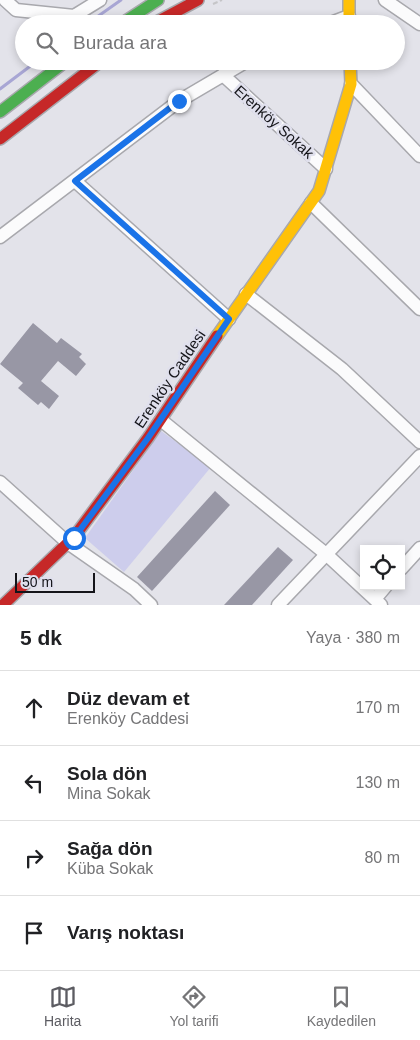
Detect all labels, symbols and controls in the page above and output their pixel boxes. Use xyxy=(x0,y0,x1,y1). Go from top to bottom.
search box xyxy=(15,15,405,70)
icon: search xyxy=(33,29,61,57)
text: Burada ara xyxy=(73,32,167,53)
street label: Erenköy Sokak xyxy=(231,82,318,162)
route end xyxy=(168,90,191,113)
street label: Erenköy Caddesi xyxy=(131,327,209,431)
route start xyxy=(63,527,86,550)
map controls xyxy=(360,545,405,590)
button: locate xyxy=(360,545,405,590)
scale bar xyxy=(15,570,95,593)
text: 50 m xyxy=(22,574,53,590)
text: 5 dk xyxy=(20,626,62,649)
text: Yaya · 380 m xyxy=(306,629,400,646)
text: Düz devam et xyxy=(67,688,189,709)
icon: ahead xyxy=(20,694,48,722)
text: 170 m xyxy=(356,699,400,716)
text: Erenköy Caddesi xyxy=(67,710,189,727)
text: Sola dön xyxy=(67,763,147,784)
icon: left xyxy=(20,769,48,797)
text: 130 m xyxy=(356,774,400,791)
text: Mina Sokak xyxy=(67,785,151,802)
text: Sağa dön xyxy=(67,838,153,859)
icon: right xyxy=(20,844,48,872)
text: 80 m xyxy=(364,849,400,866)
text: Küba Sokak xyxy=(67,860,153,877)
icon: arrive xyxy=(20,919,48,947)
text: Varış noktası xyxy=(67,922,184,943)
tab: Harita xyxy=(44,983,81,1029)
tab: Yol tarifi xyxy=(169,983,219,1029)
tab: Kaydedilen xyxy=(307,983,376,1029)

